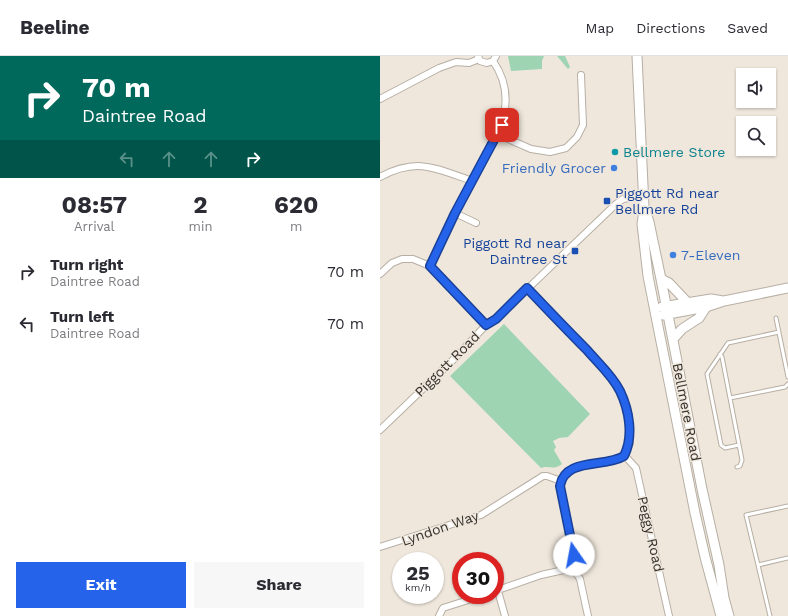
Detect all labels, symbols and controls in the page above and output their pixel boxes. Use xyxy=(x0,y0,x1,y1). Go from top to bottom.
text: Beeline xyxy=(20,16,90,39)
text: Map xyxy=(586,20,614,36)
text: Directions xyxy=(636,20,705,36)
text: Saved xyxy=(727,20,768,36)
map controls xyxy=(736,68,776,156)
button: sound xyxy=(736,68,776,108)
text: 70 m xyxy=(82,71,151,104)
icon: right xyxy=(16,72,68,124)
text: Daintree Road xyxy=(82,105,206,126)
pin xyxy=(485,108,519,142)
icon: arrive xyxy=(491,114,513,136)
button: search xyxy=(736,116,776,156)
place label: Bellmere Store xyxy=(623,144,725,160)
marker: Bellmere Store xyxy=(610,147,620,157)
icon: left xyxy=(116,148,138,170)
icon: ahead xyxy=(158,148,180,170)
icon: ahead xyxy=(200,148,222,170)
icon: right xyxy=(242,148,264,170)
place label: Friendly Grocer xyxy=(502,160,606,176)
marker: Friendly Grocer xyxy=(609,163,619,173)
place label: Piggott Rd near Bellmere Rd xyxy=(615,185,719,217)
text: 08:57 xyxy=(61,191,127,219)
text: 2 xyxy=(193,191,208,219)
text: 620 xyxy=(274,191,318,219)
marker: Piggott Rd near Bellmere Rd xyxy=(602,196,612,206)
text: Arrival xyxy=(74,219,115,234)
text: min xyxy=(189,219,212,234)
text: m xyxy=(290,219,302,234)
place label: Piggott Rd near Daintree St xyxy=(463,235,567,267)
marker: Piggott Rd near Daintree St xyxy=(570,246,580,256)
place label: 7-Eleven xyxy=(681,247,740,263)
marker: 7-Eleven xyxy=(668,250,678,260)
text: Turn right xyxy=(50,256,123,274)
icon: right xyxy=(16,261,38,283)
text: 70 m xyxy=(327,263,364,281)
text: Daintree Road xyxy=(50,274,140,289)
text: Turn left xyxy=(50,308,114,326)
icon: left xyxy=(16,313,38,335)
text: 70 m xyxy=(327,315,364,333)
text: Daintree Road xyxy=(50,326,140,341)
street label: Piggott Road xyxy=(411,328,483,400)
street label: Bellmere Road xyxy=(670,362,704,462)
street label: Peggy Road xyxy=(635,495,667,573)
street label: Lyndon Way xyxy=(399,507,482,549)
position arrow xyxy=(553,534,595,576)
speed limit sign: 30 xyxy=(452,552,504,604)
text: 25 xyxy=(406,561,430,585)
button: Exit xyxy=(16,562,186,608)
button: Share xyxy=(194,562,364,608)
text: km/h xyxy=(405,582,431,593)

